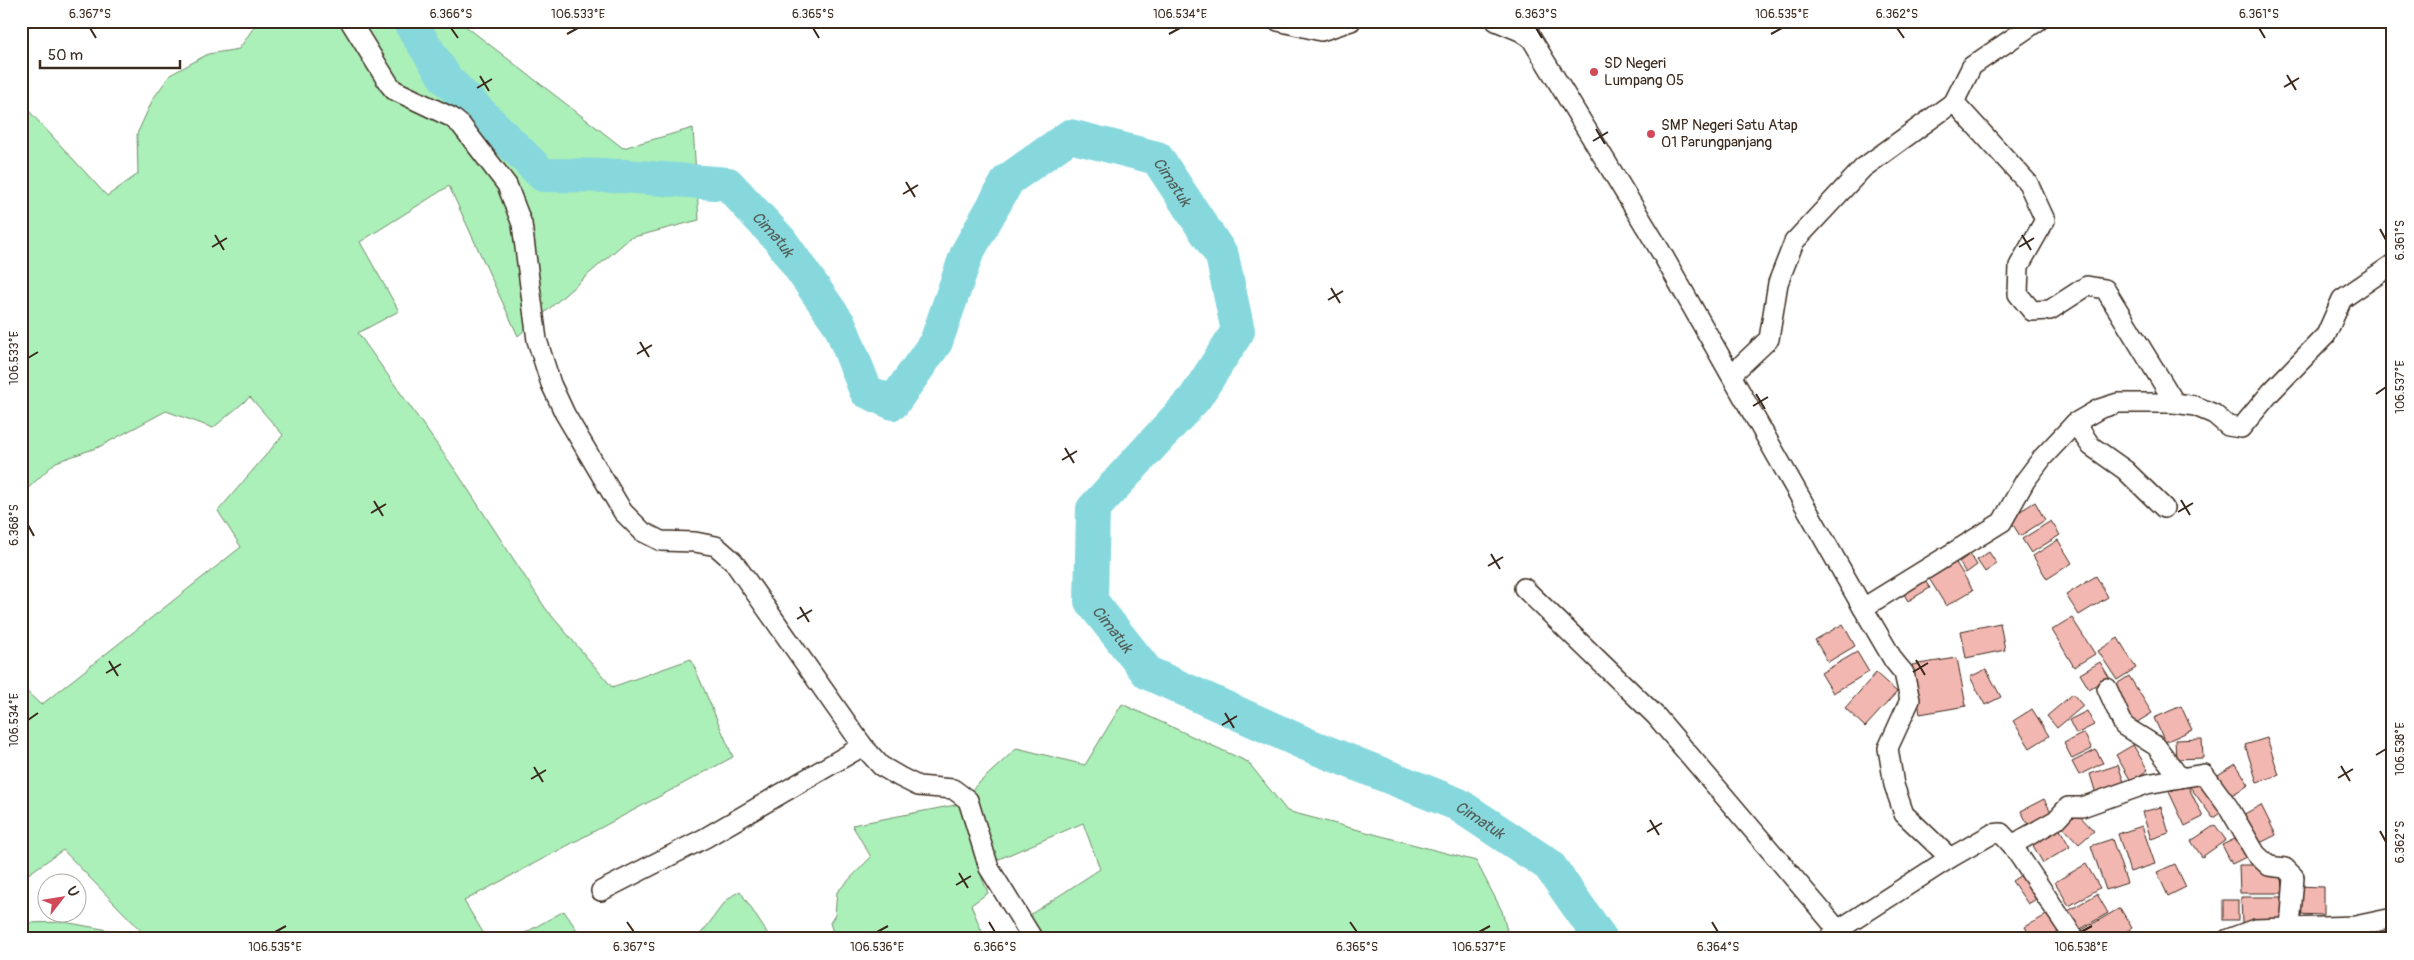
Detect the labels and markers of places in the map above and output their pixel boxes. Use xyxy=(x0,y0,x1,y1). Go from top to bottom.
place label: SD Negeri Lumpang 05 xyxy=(1604,54,1684,90)
marker: SD Negeri Lumpang 05 xyxy=(1588,66,1600,78)
place label: SMP Negeri Satu Atap 01 Parungpanjang xyxy=(1661,116,1798,152)
marker: SMP Negeri Satu Atap 01 Parungpanjang xyxy=(1645,128,1657,140)

